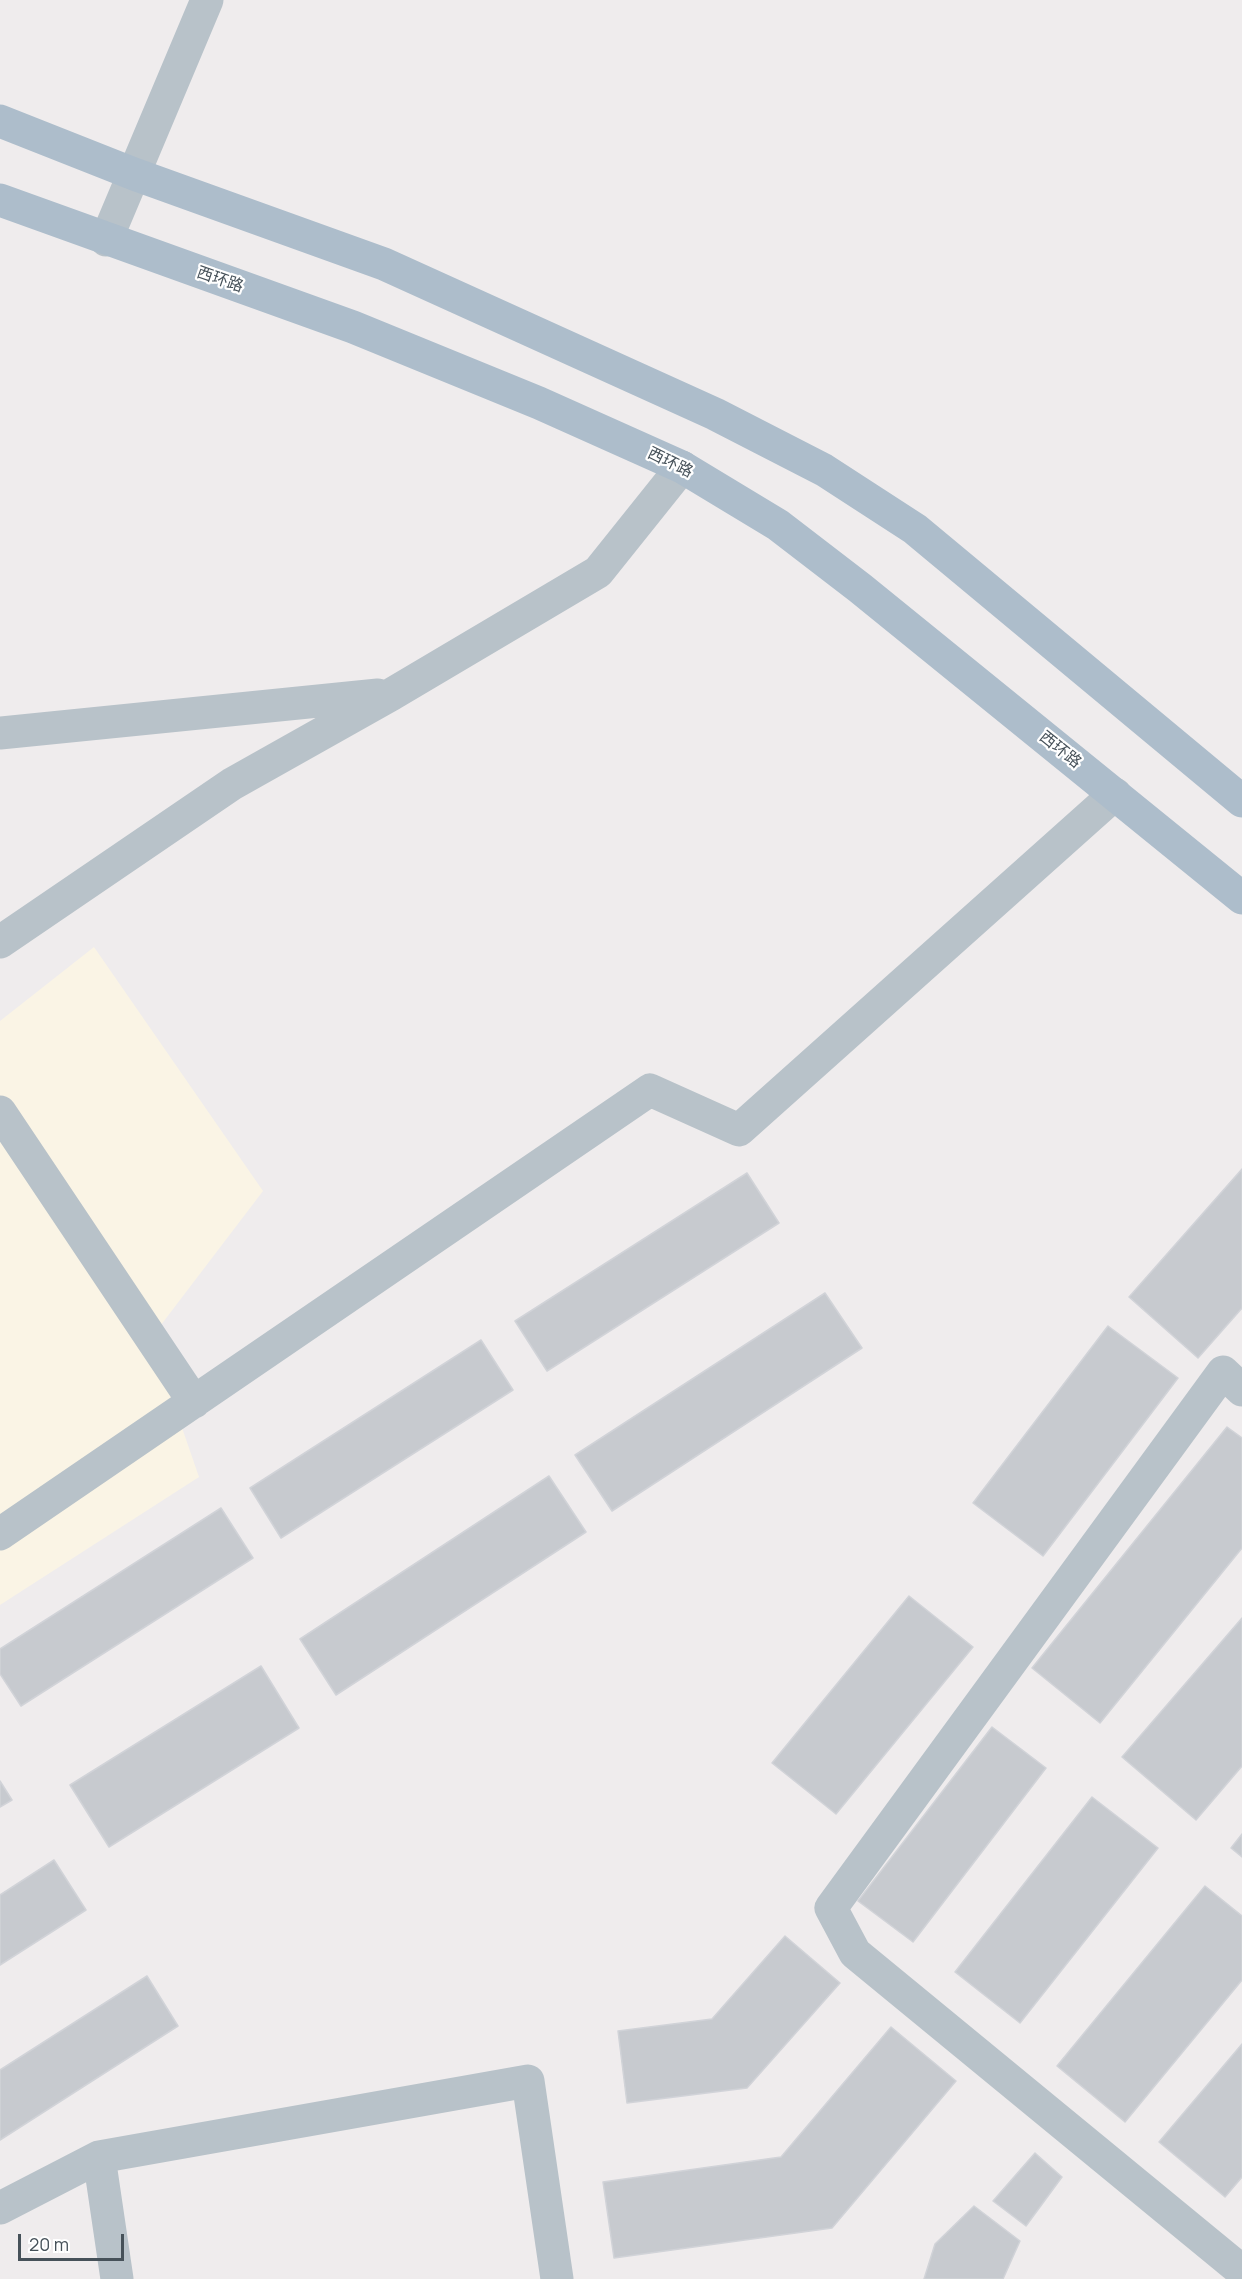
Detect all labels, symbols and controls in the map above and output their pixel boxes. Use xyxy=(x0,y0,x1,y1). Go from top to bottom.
street label: 西环路 xyxy=(194,263,246,297)
street label: 西环路 xyxy=(644,444,696,482)
street label: 西环路 xyxy=(1035,727,1085,773)
scale bar xyxy=(21,2222,128,2260)
text: 20 m xyxy=(29,2232,69,2256)

